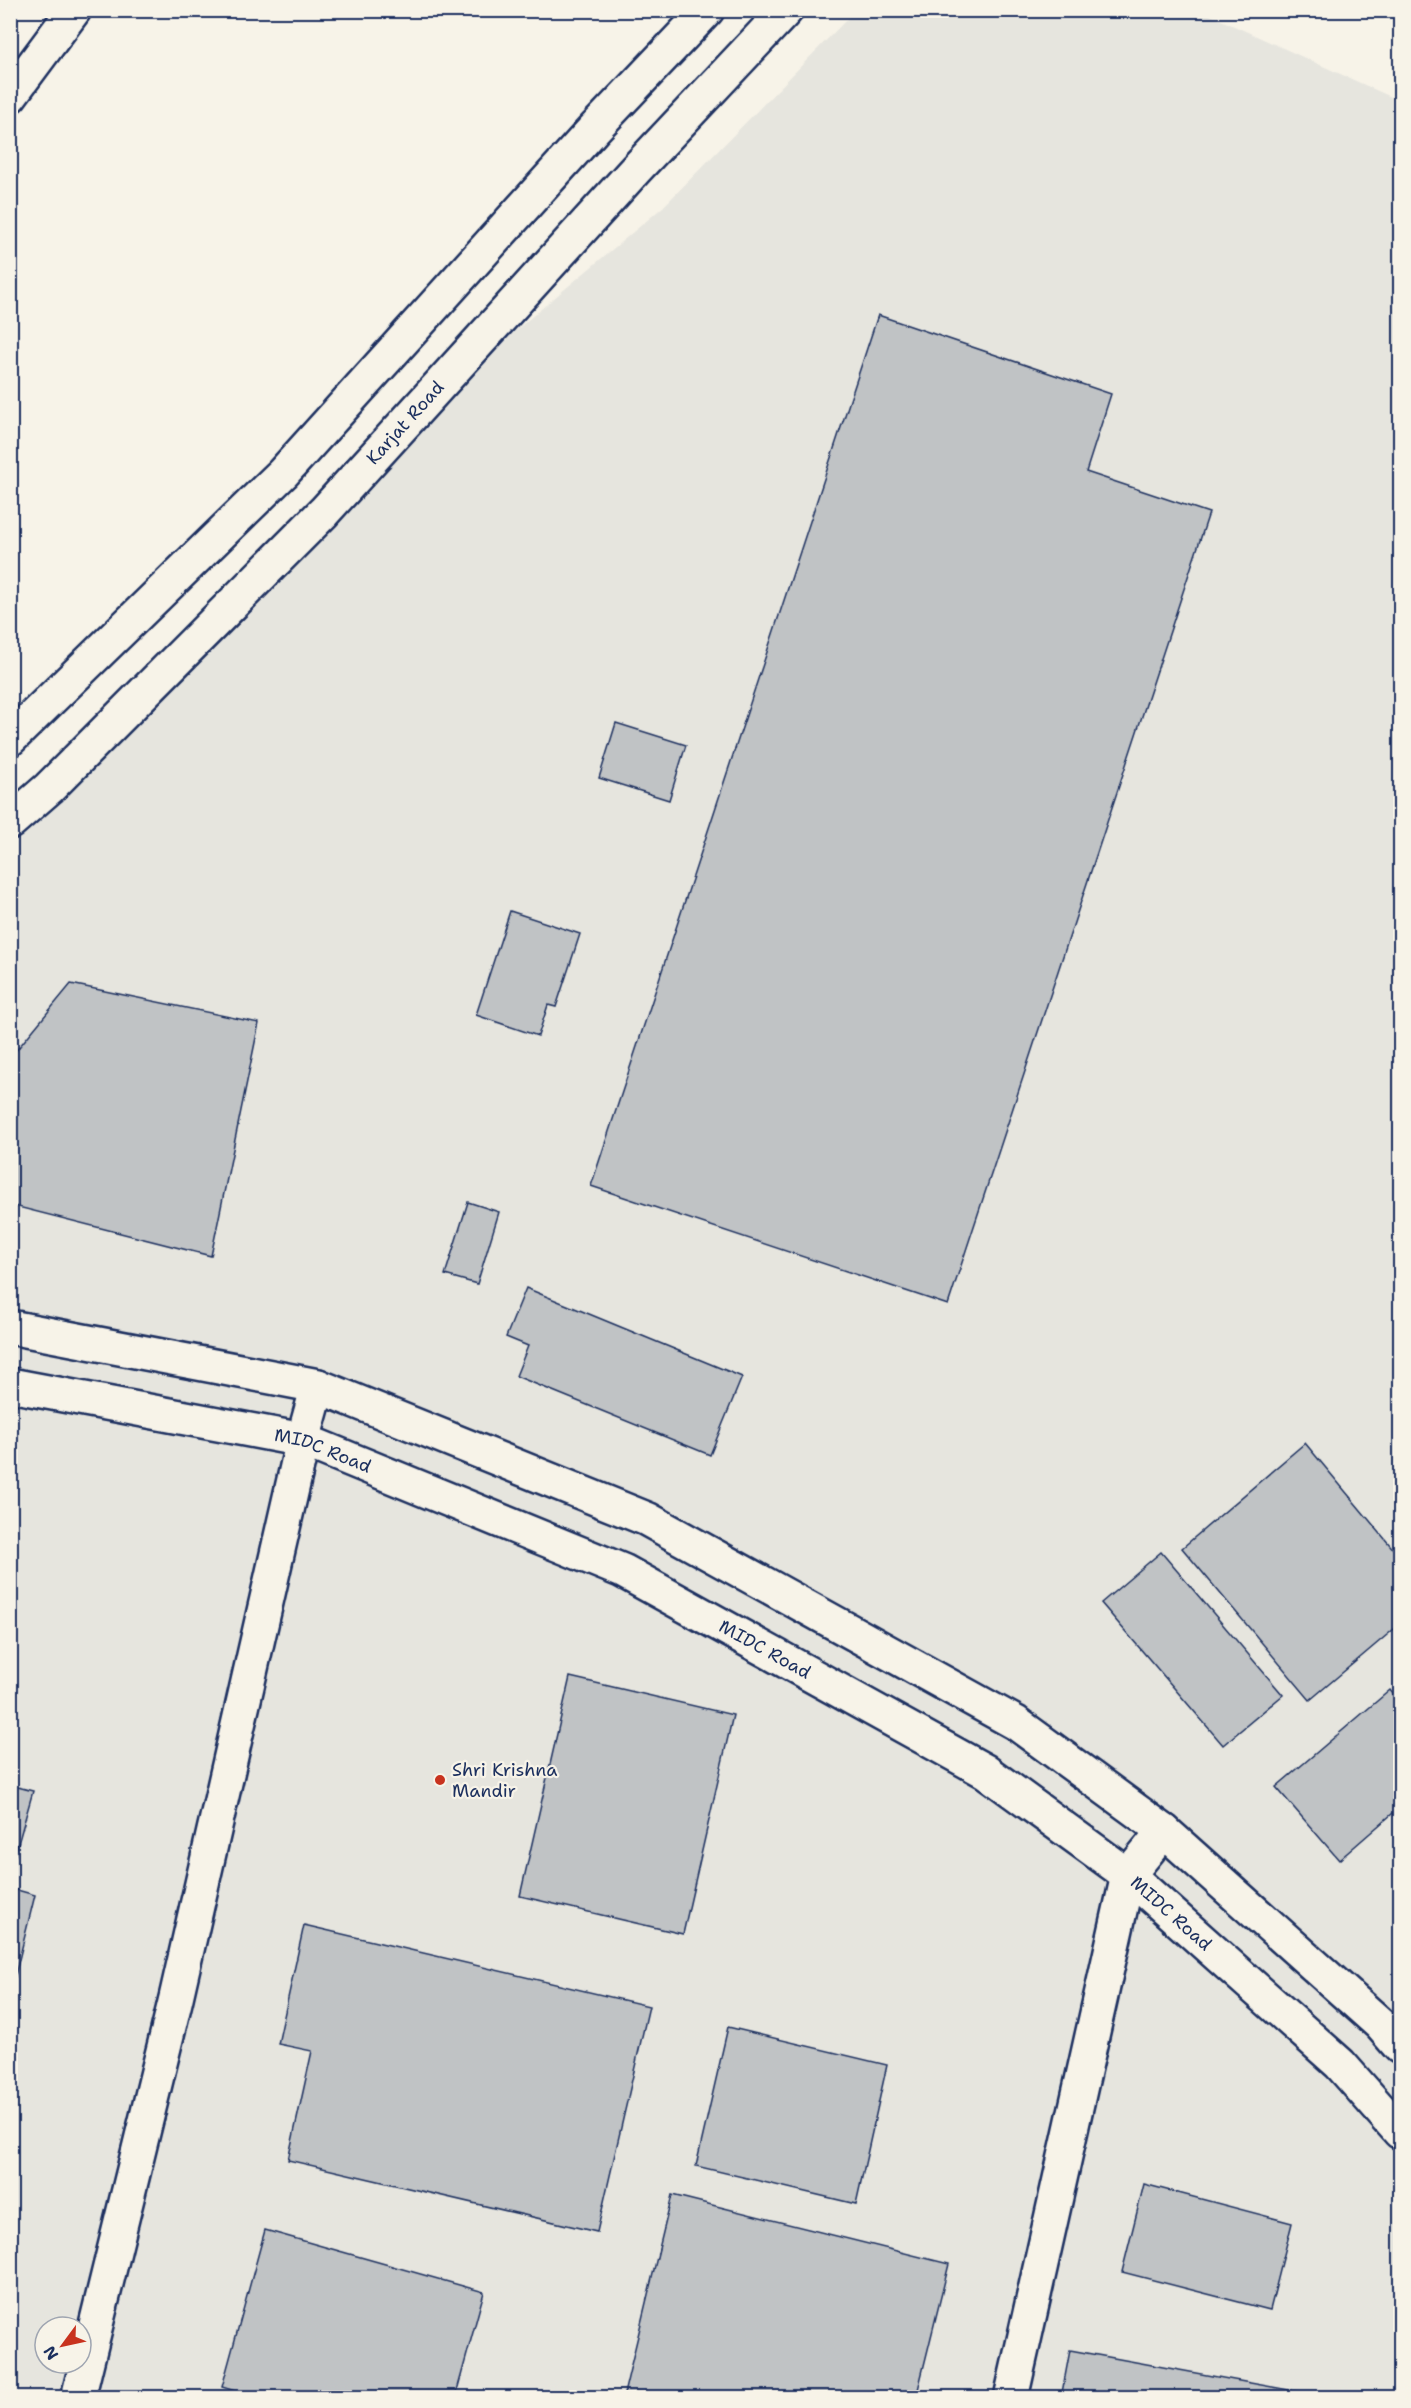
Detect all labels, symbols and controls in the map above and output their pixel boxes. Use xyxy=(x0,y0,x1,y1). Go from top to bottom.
street label: Karjat Road xyxy=(361,376,449,470)
street label: MIDC Road xyxy=(272,1423,375,1479)
street label: MIDC Road xyxy=(715,1614,815,1684)
place label: Shri Krishna Mandir xyxy=(452,1758,557,1803)
marker: Shri Krishna Mandir xyxy=(433,1773,447,1787)
street label: MIDC Road xyxy=(1125,1871,1217,1956)
north arrow xyxy=(33,2315,93,2375)
text: N xyxy=(39,2342,63,2364)

